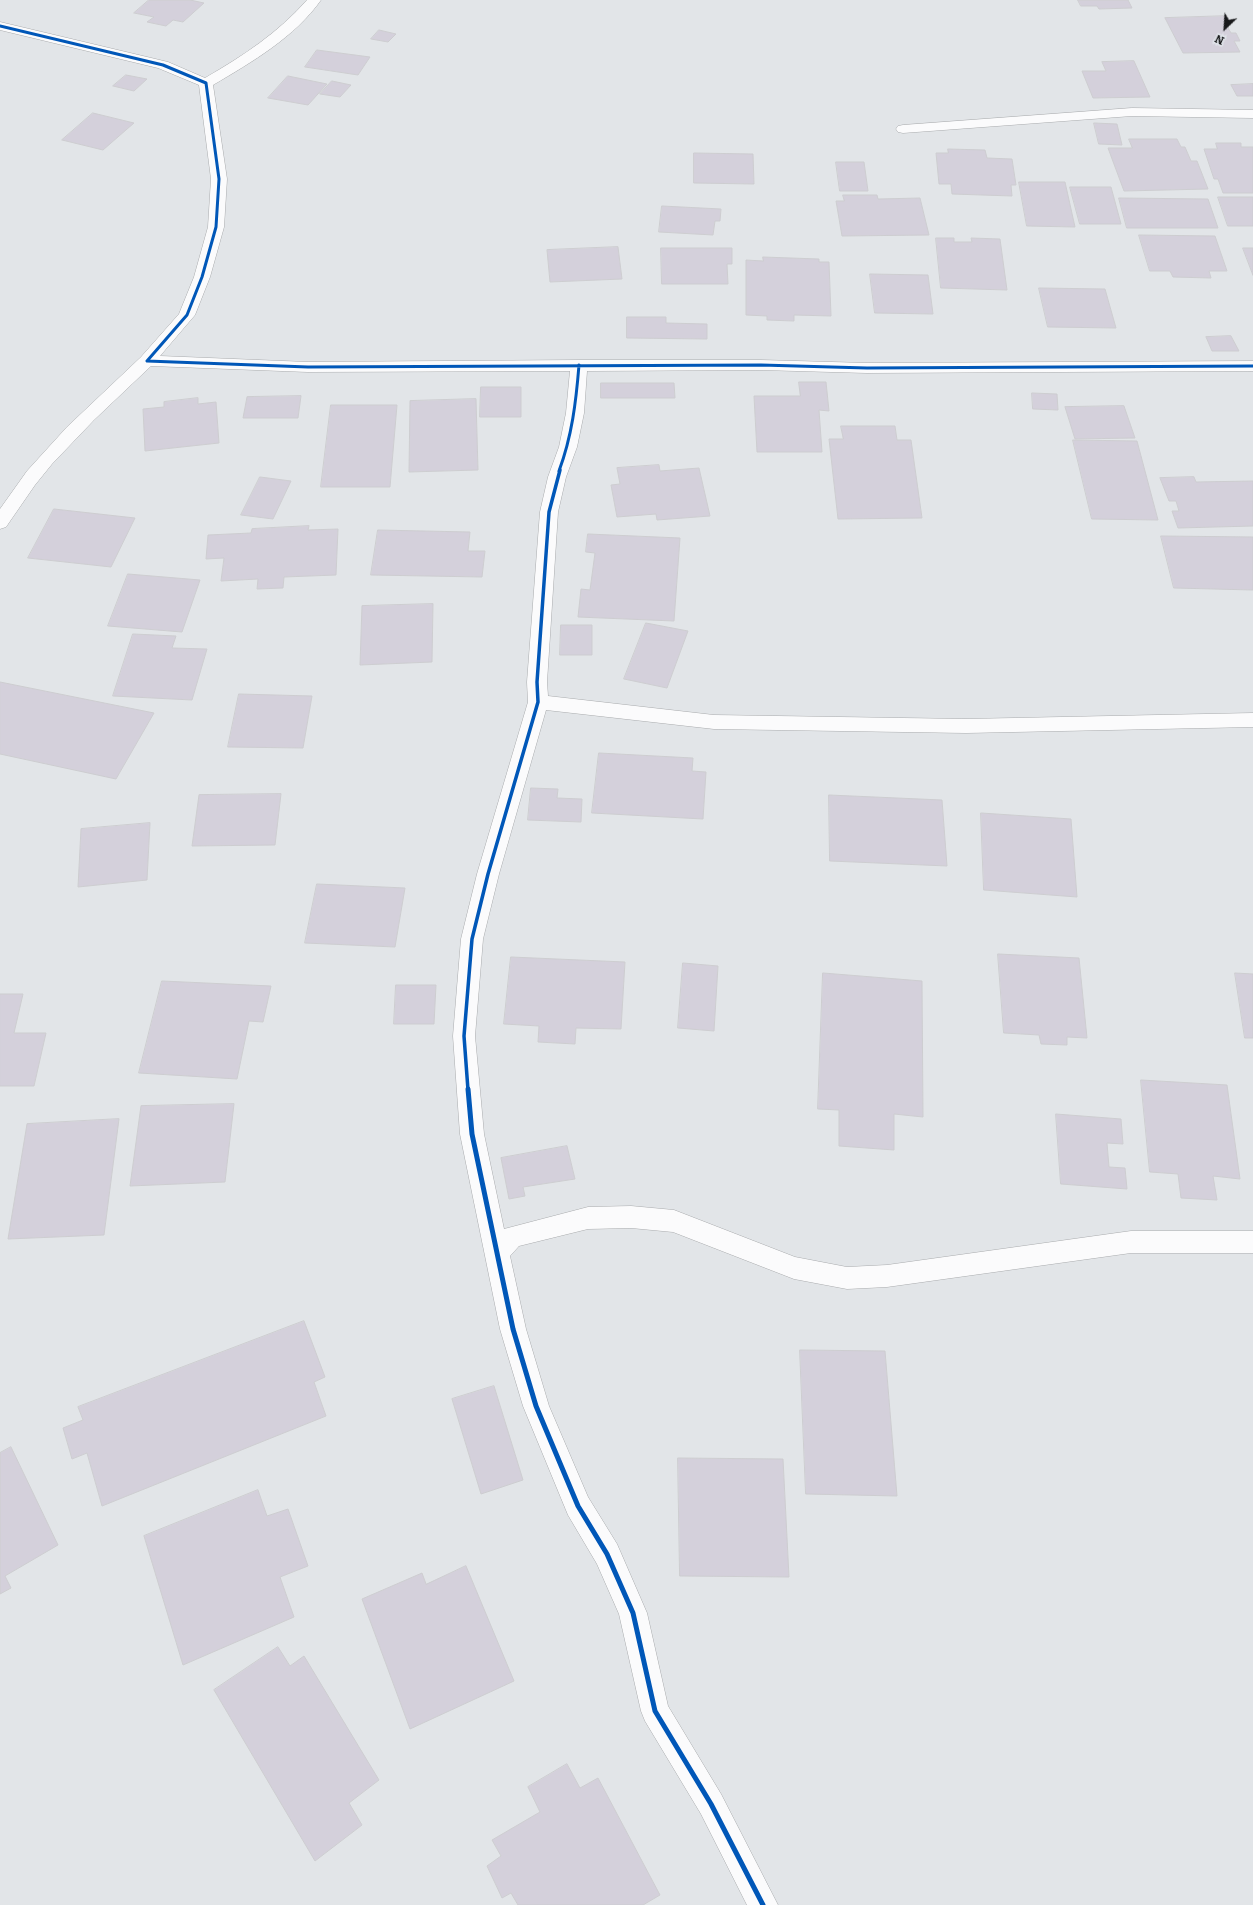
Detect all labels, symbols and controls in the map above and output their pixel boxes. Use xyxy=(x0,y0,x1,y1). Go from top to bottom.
north arrow xyxy=(1205,8,1245,48)
text: N xyxy=(1213,32,1226,47)

